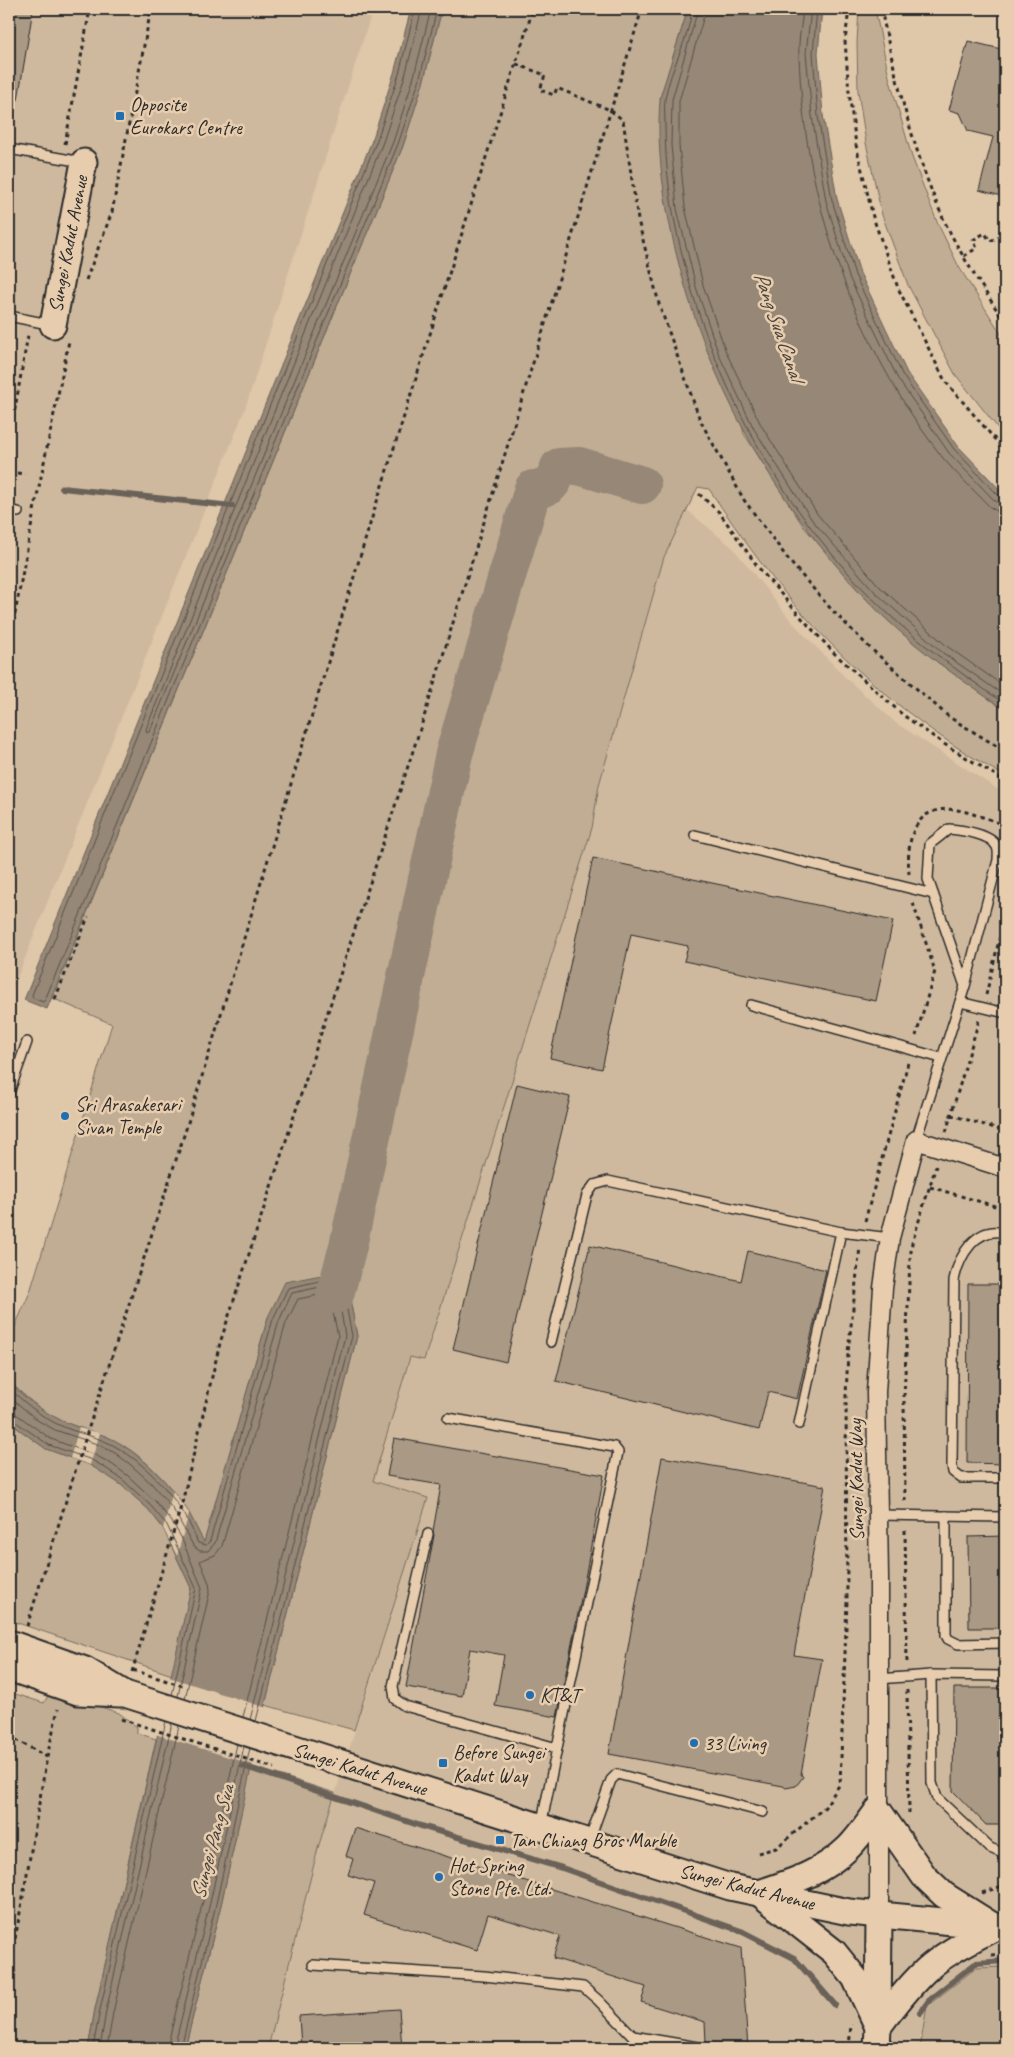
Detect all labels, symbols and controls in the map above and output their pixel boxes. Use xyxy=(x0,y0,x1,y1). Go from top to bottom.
place label: Opposite Eurokars Centre xyxy=(130,92,243,140)
marker: Opposite Eurokars Centre xyxy=(114,110,126,122)
street label: Sungei Kadut Avenue xyxy=(43,172,94,314)
water label: Pang Sua Canal xyxy=(748,269,812,389)
place label: Sri Arasakesari Sivan Temple xyxy=(75,1092,183,1140)
marker: Sri Arasakesari Sivan Temple xyxy=(59,1110,71,1122)
street label: Sungei Kadut Way xyxy=(842,1418,870,1541)
place label: KT&T xyxy=(540,1683,583,1708)
marker: KT&T xyxy=(524,1689,536,1701)
place label: 33 Living xyxy=(704,1731,768,1756)
street label: Sungei Kadut Avenue xyxy=(290,1737,431,1802)
marker: 33 Living xyxy=(688,1737,700,1749)
place label: Before Sungei Kadut Way xyxy=(453,1740,547,1788)
marker: Before Sungei Kadut Way xyxy=(437,1757,449,1769)
water label: Sungei Pang Sua xyxy=(184,1780,240,1902)
place label: Tan Chiang Bros Marble xyxy=(510,1828,678,1853)
marker: Tan Chiang Bros Marble xyxy=(494,1834,506,1846)
place label: Hot Spring Stone Pte. Ltd. xyxy=(449,1853,551,1901)
street label: Sungei Kadut Avenue xyxy=(677,1858,819,1916)
marker: Hot Spring Stone Pte. Ltd. xyxy=(433,1871,445,1883)

